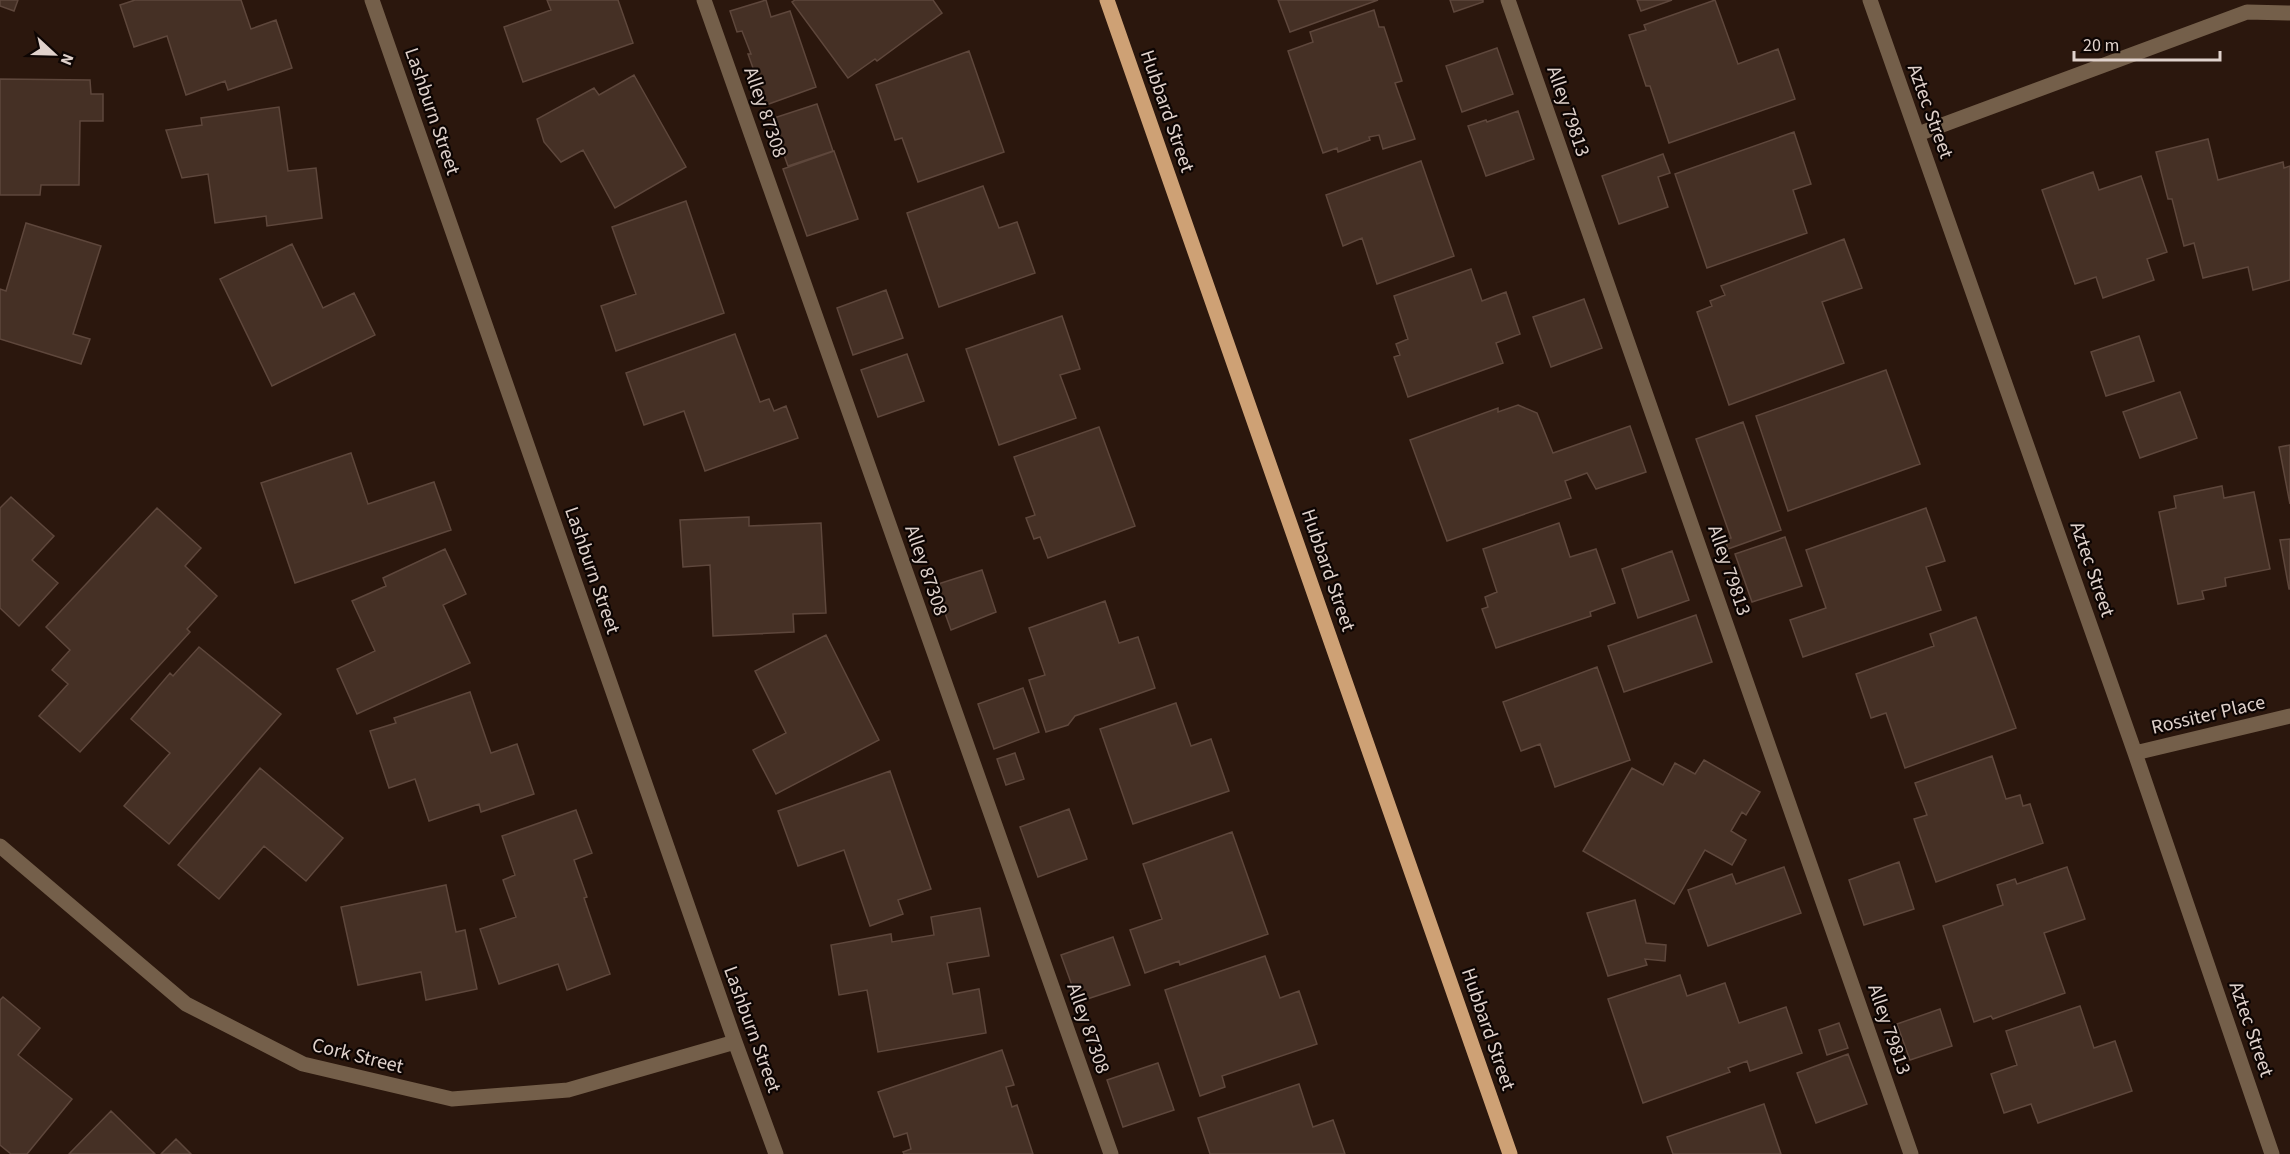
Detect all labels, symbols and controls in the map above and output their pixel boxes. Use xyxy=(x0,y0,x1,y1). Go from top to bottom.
north arrow xyxy=(24,24,84,84)
scale bar xyxy=(2074,24,2220,62)
text: 20 m xyxy=(2083,33,2119,58)
street label: Lashburn Street xyxy=(397,44,467,179)
street label: Hubbard Street xyxy=(1133,46,1201,177)
text: N xyxy=(55,50,79,68)
street label: Aztec Street xyxy=(1900,60,1960,163)
street label: Alley 79813 xyxy=(1539,62,1597,160)
street label: Alley 87308 xyxy=(736,63,794,161)
street label: Lashburn Street xyxy=(557,503,627,638)
street label: Hubbard Street xyxy=(1294,505,1362,636)
street label: Aztec Street xyxy=(2063,518,2121,621)
street label: Alley 87308 xyxy=(897,521,955,619)
street label: Alley 79813 xyxy=(1700,521,1758,619)
street label: Rossiter Place xyxy=(2149,688,2268,742)
street label: Lashburn Street xyxy=(716,962,788,1097)
street label: Hubbard Street xyxy=(1454,964,1522,1095)
street label: Aztec Street xyxy=(2222,978,2280,1081)
street label: Alley 87308 xyxy=(1059,979,1117,1077)
street label: Alley 79813 xyxy=(1860,980,1918,1078)
street label: Cork Street xyxy=(309,1031,407,1081)

